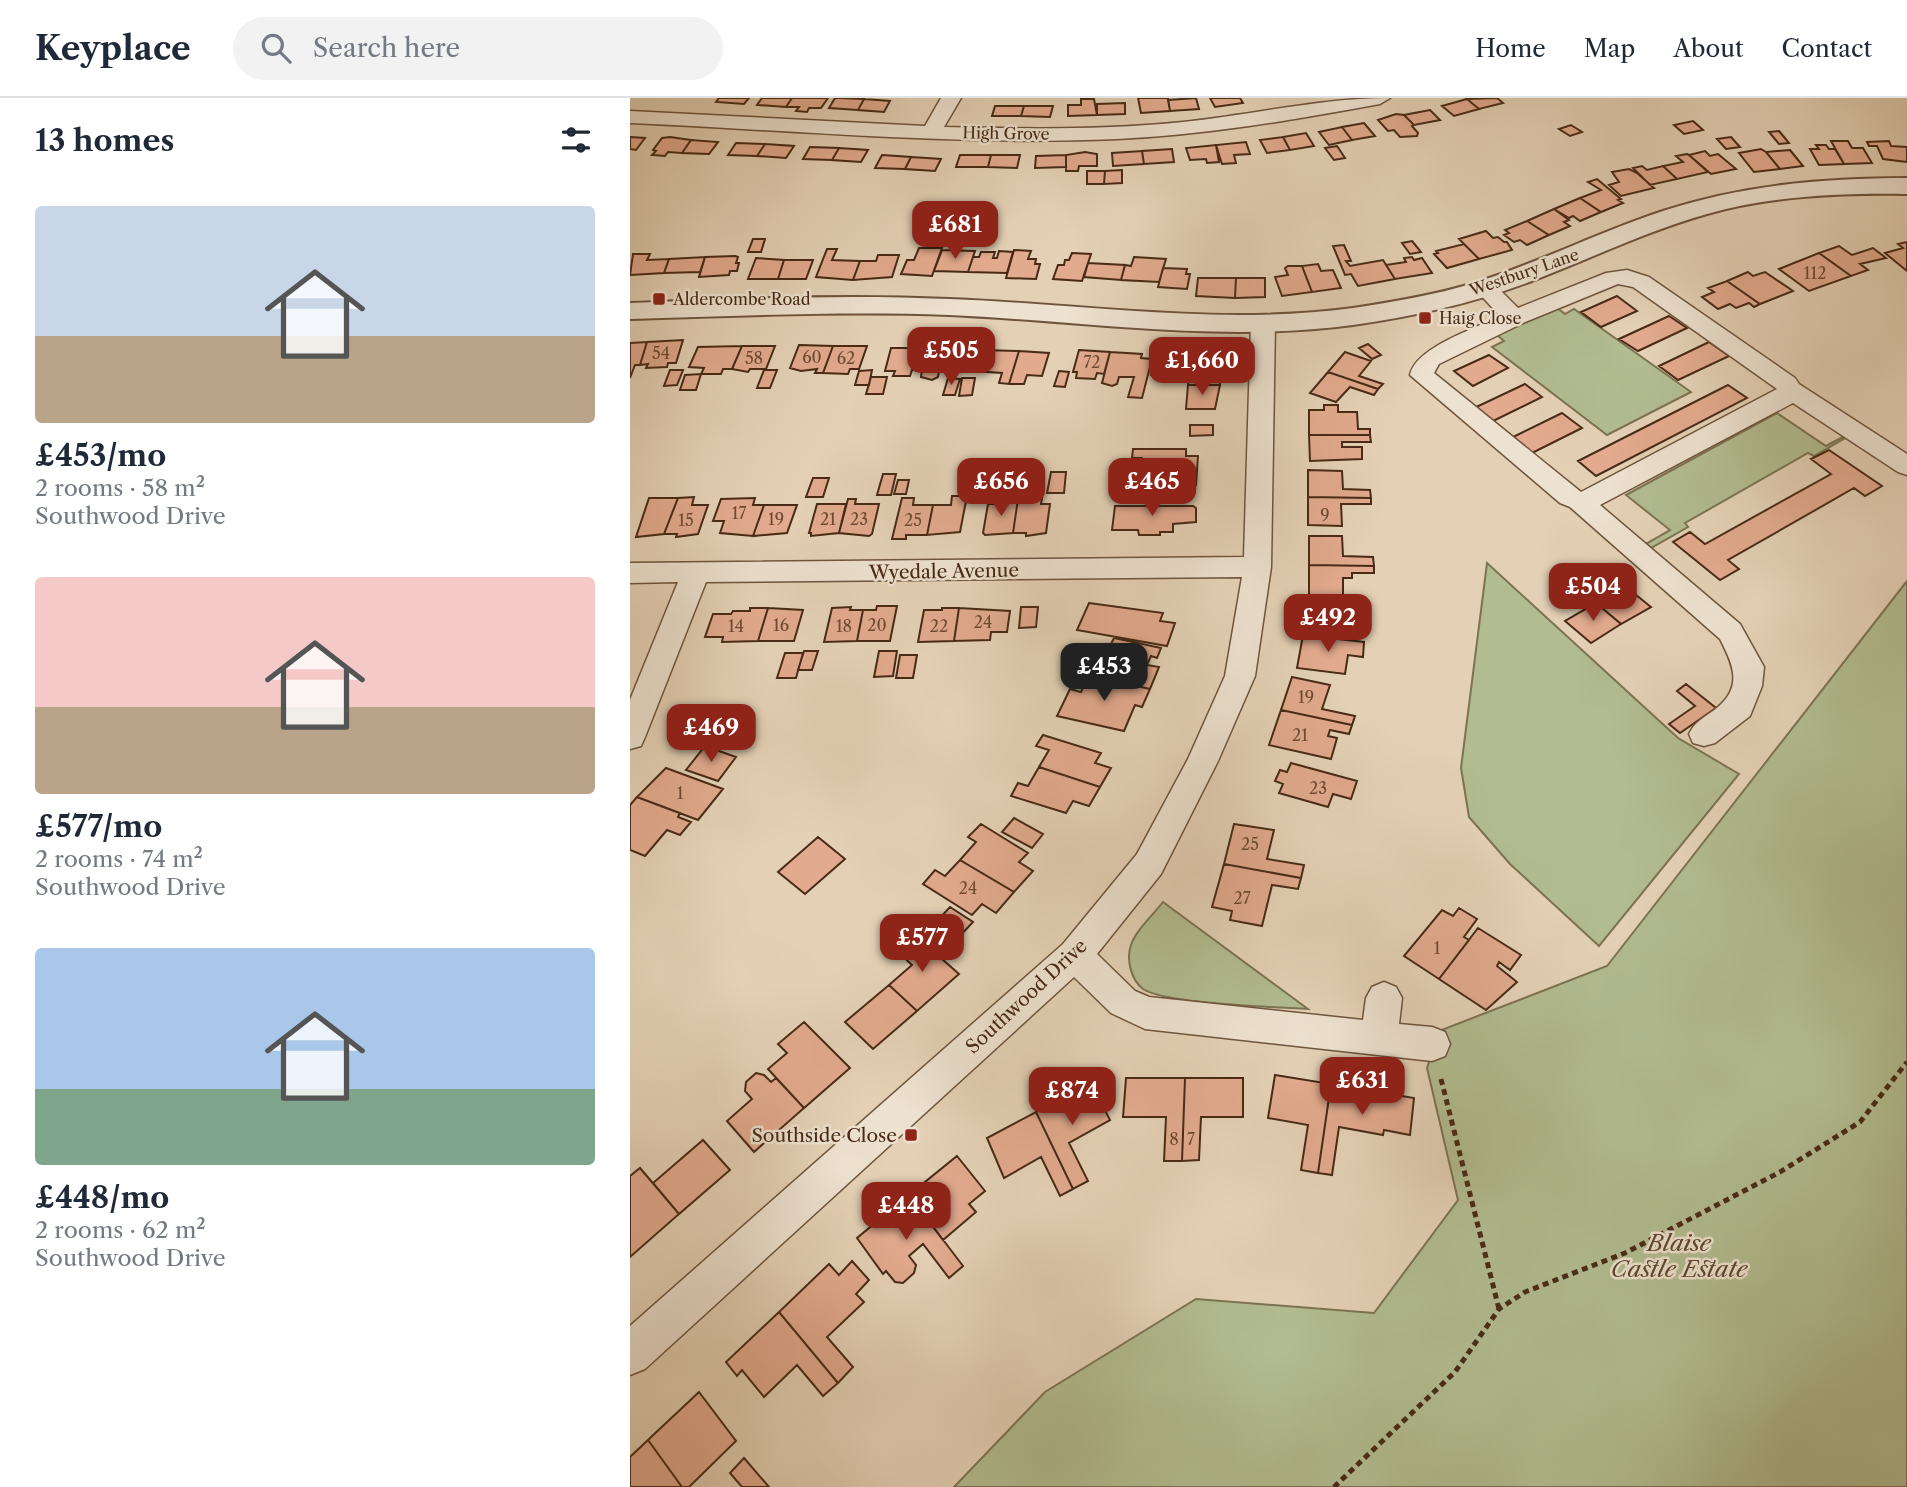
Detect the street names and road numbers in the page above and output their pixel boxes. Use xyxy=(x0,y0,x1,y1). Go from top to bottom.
street label: High Grove xyxy=(962,122,1050,144)
street label: Westbury Lane xyxy=(1466,244,1581,300)
street label: Wyedale Avenue xyxy=(868,559,1019,584)
street label: Southwood Drive xyxy=(961,934,1092,1058)

